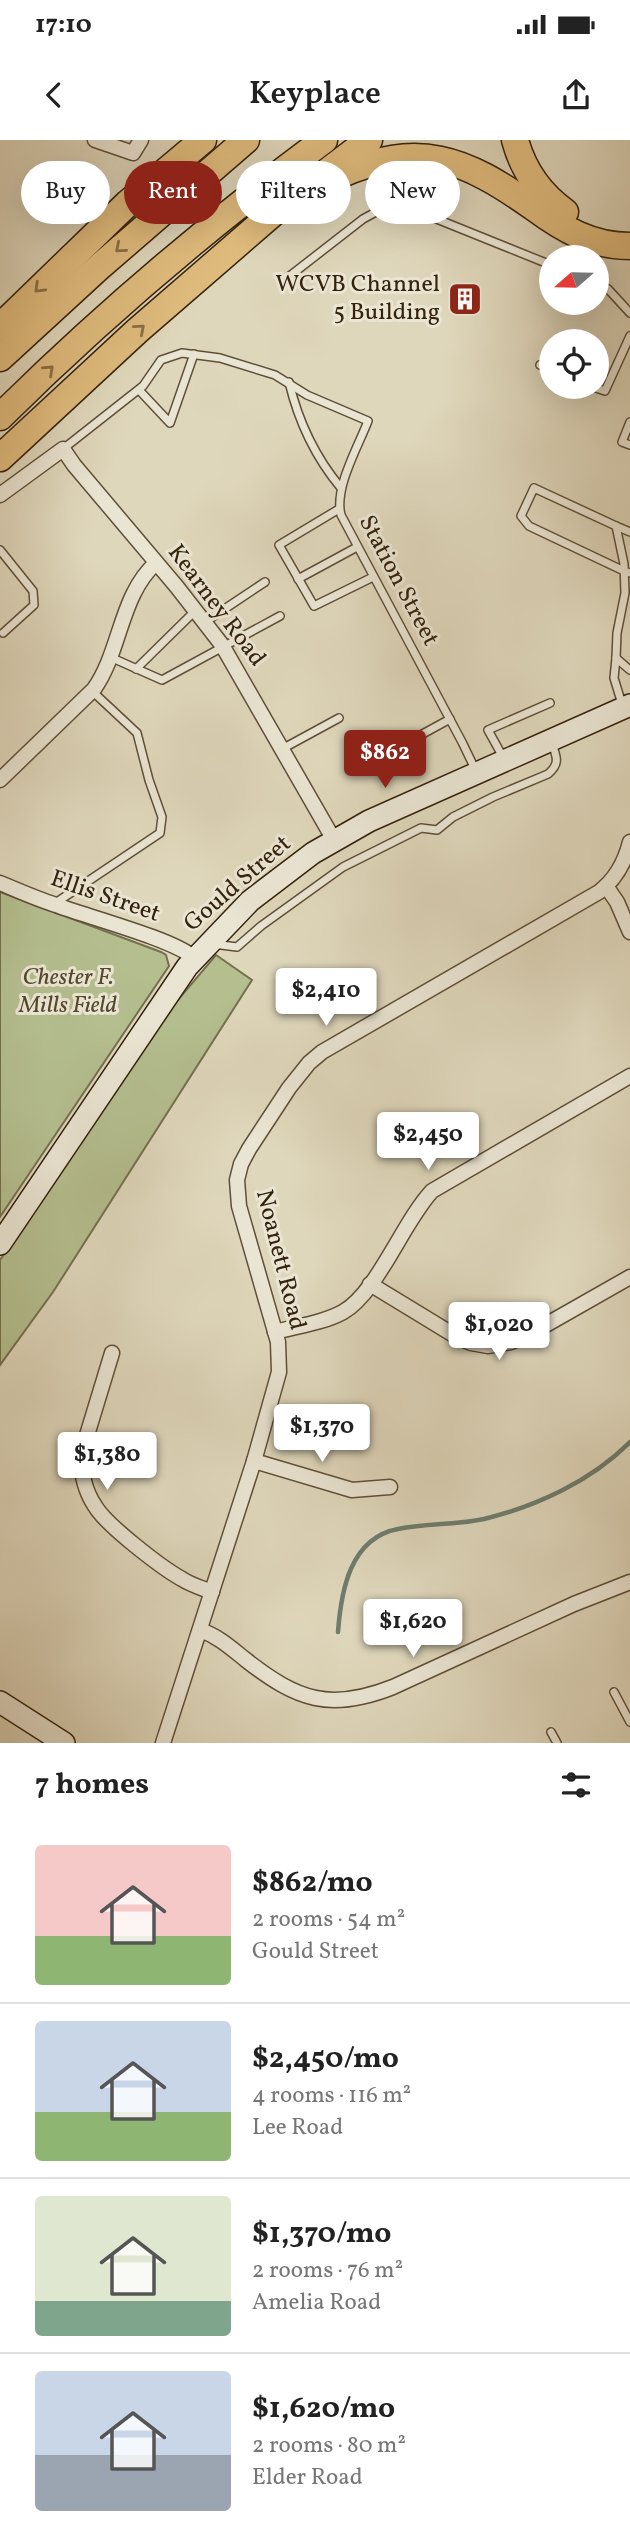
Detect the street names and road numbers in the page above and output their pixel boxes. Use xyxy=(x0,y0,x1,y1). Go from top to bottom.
street label: Station Street xyxy=(349,510,447,652)
street label: Kearney Road xyxy=(159,538,273,674)
street label: Gould Street xyxy=(177,828,299,940)
street label: Ellis Street xyxy=(46,862,164,932)
street label: Noanett Road xyxy=(246,1186,314,1334)

